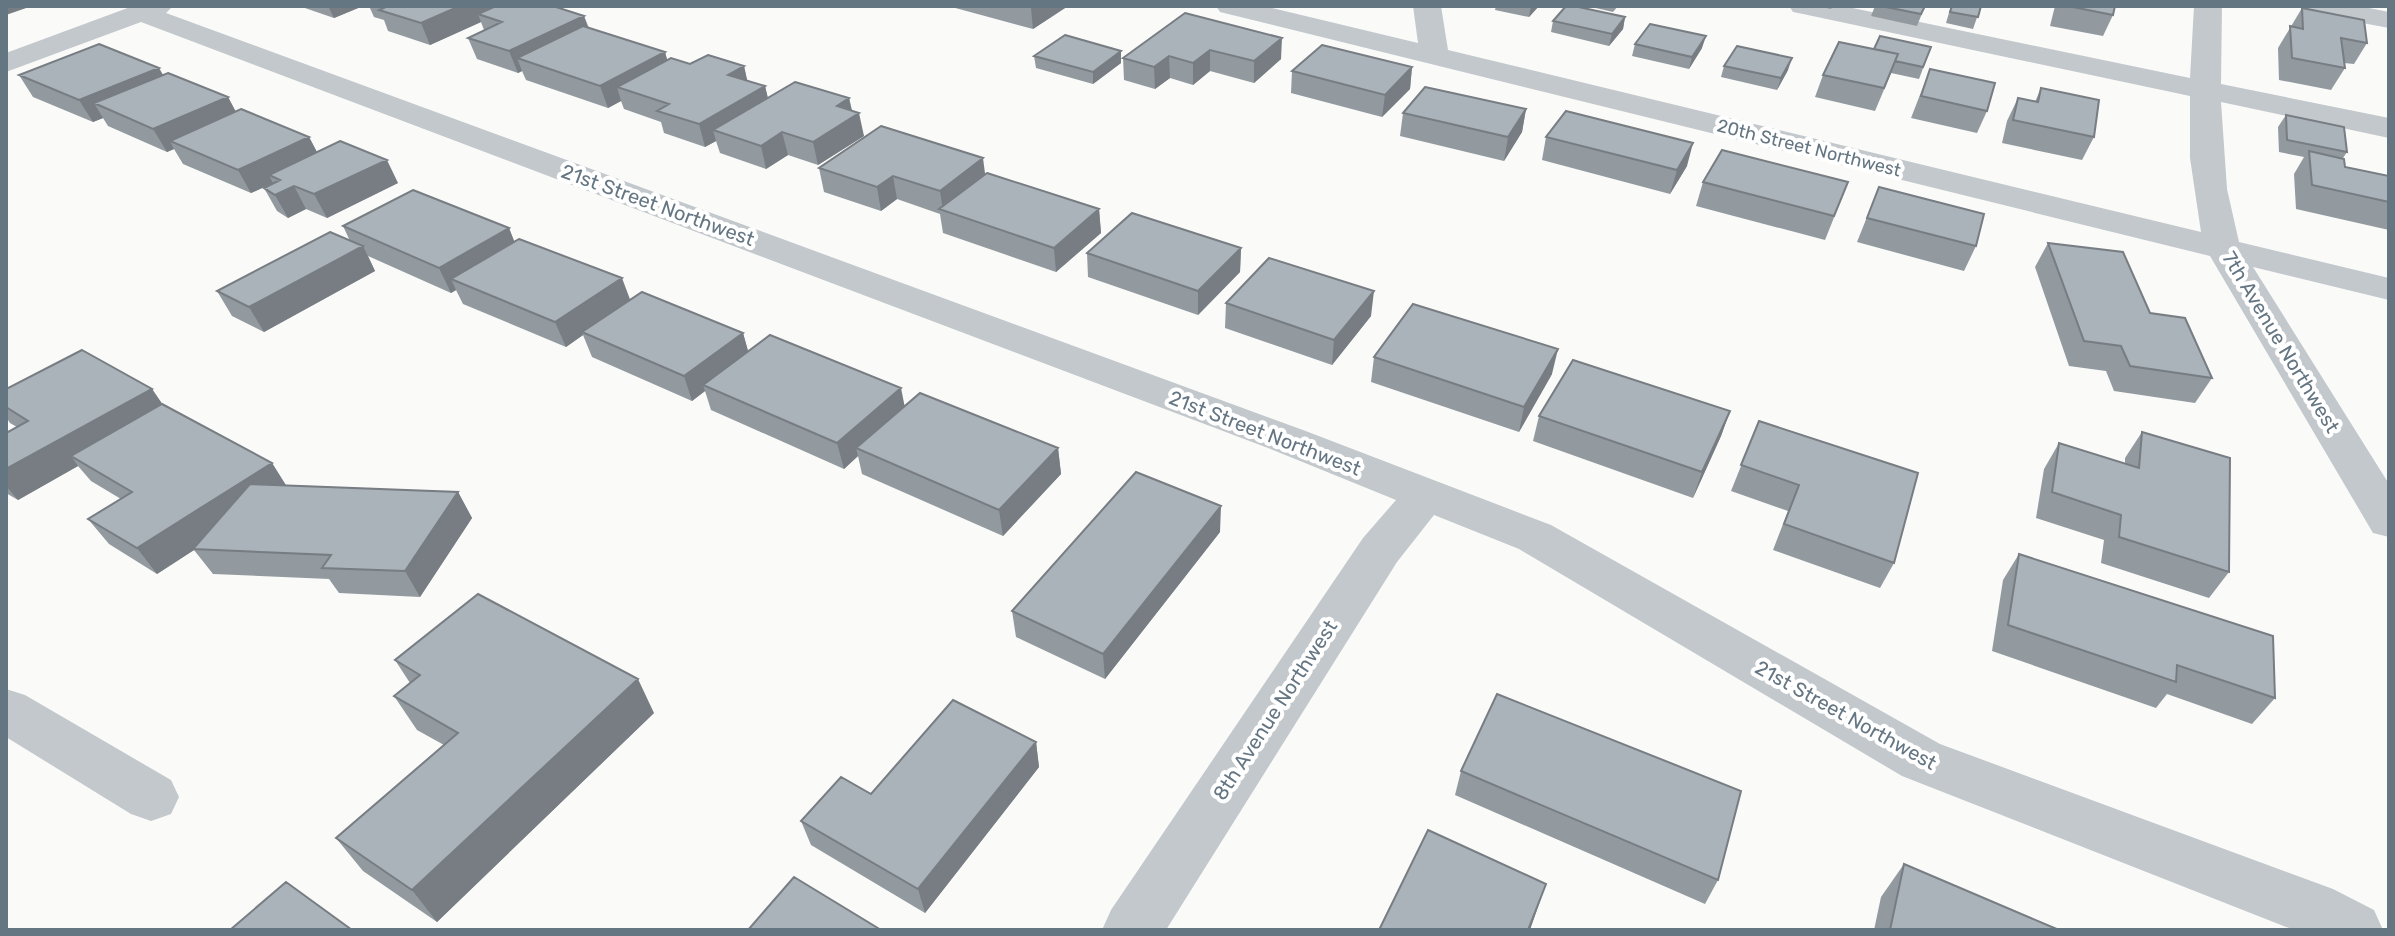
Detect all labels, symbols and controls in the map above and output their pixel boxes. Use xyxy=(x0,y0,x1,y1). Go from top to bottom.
street label: 20th Street Northwest xyxy=(1715,114,1903,182)
street label: 21st Street Northwest xyxy=(558,159,758,251)
street label: 7th Avenue Northwest xyxy=(2217,247,2345,437)
street label: 21st Street Northwest xyxy=(1166,385,1365,481)
street label: 8th Avenue Northwest xyxy=(1208,615,1342,805)
street label: 21st Street Northwest xyxy=(1751,655,1941,775)

